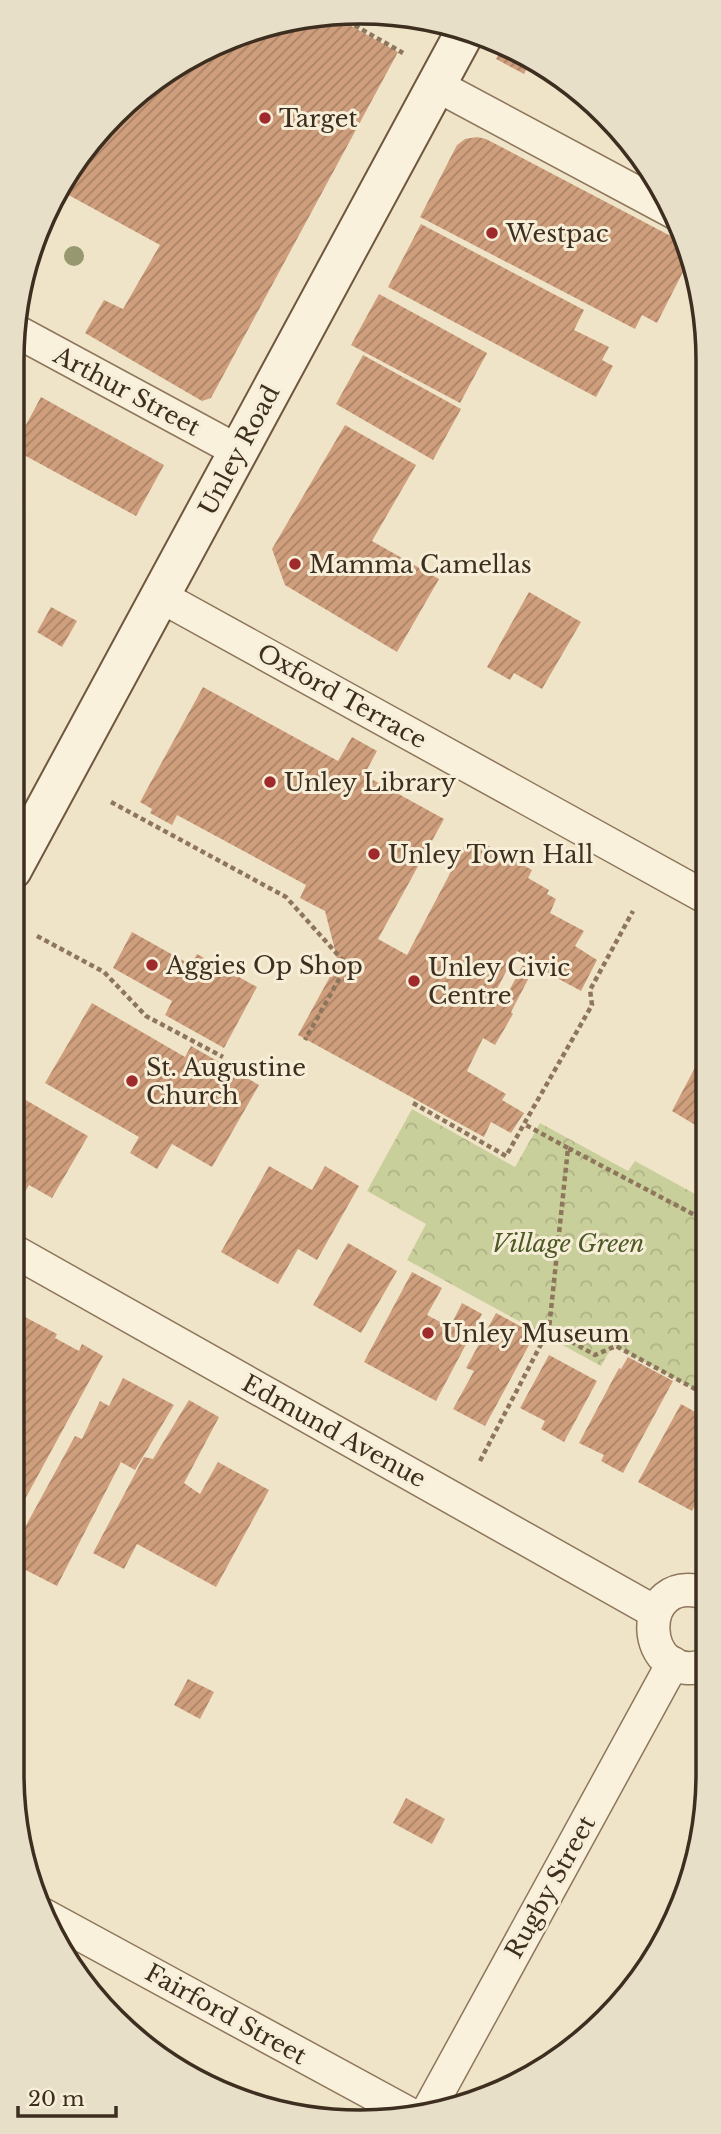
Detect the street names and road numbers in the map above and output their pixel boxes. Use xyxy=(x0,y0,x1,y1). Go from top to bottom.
street label: Arthur Street xyxy=(48,340,205,442)
street label: Unley Road xyxy=(193,380,285,520)
street label: Oxford Terrace xyxy=(252,638,432,754)
street label: Edmund Avenue xyxy=(237,1369,431,1493)
street label: Rugby Street xyxy=(499,1811,601,1963)
street label: Fairford Street xyxy=(140,1958,312,2070)

